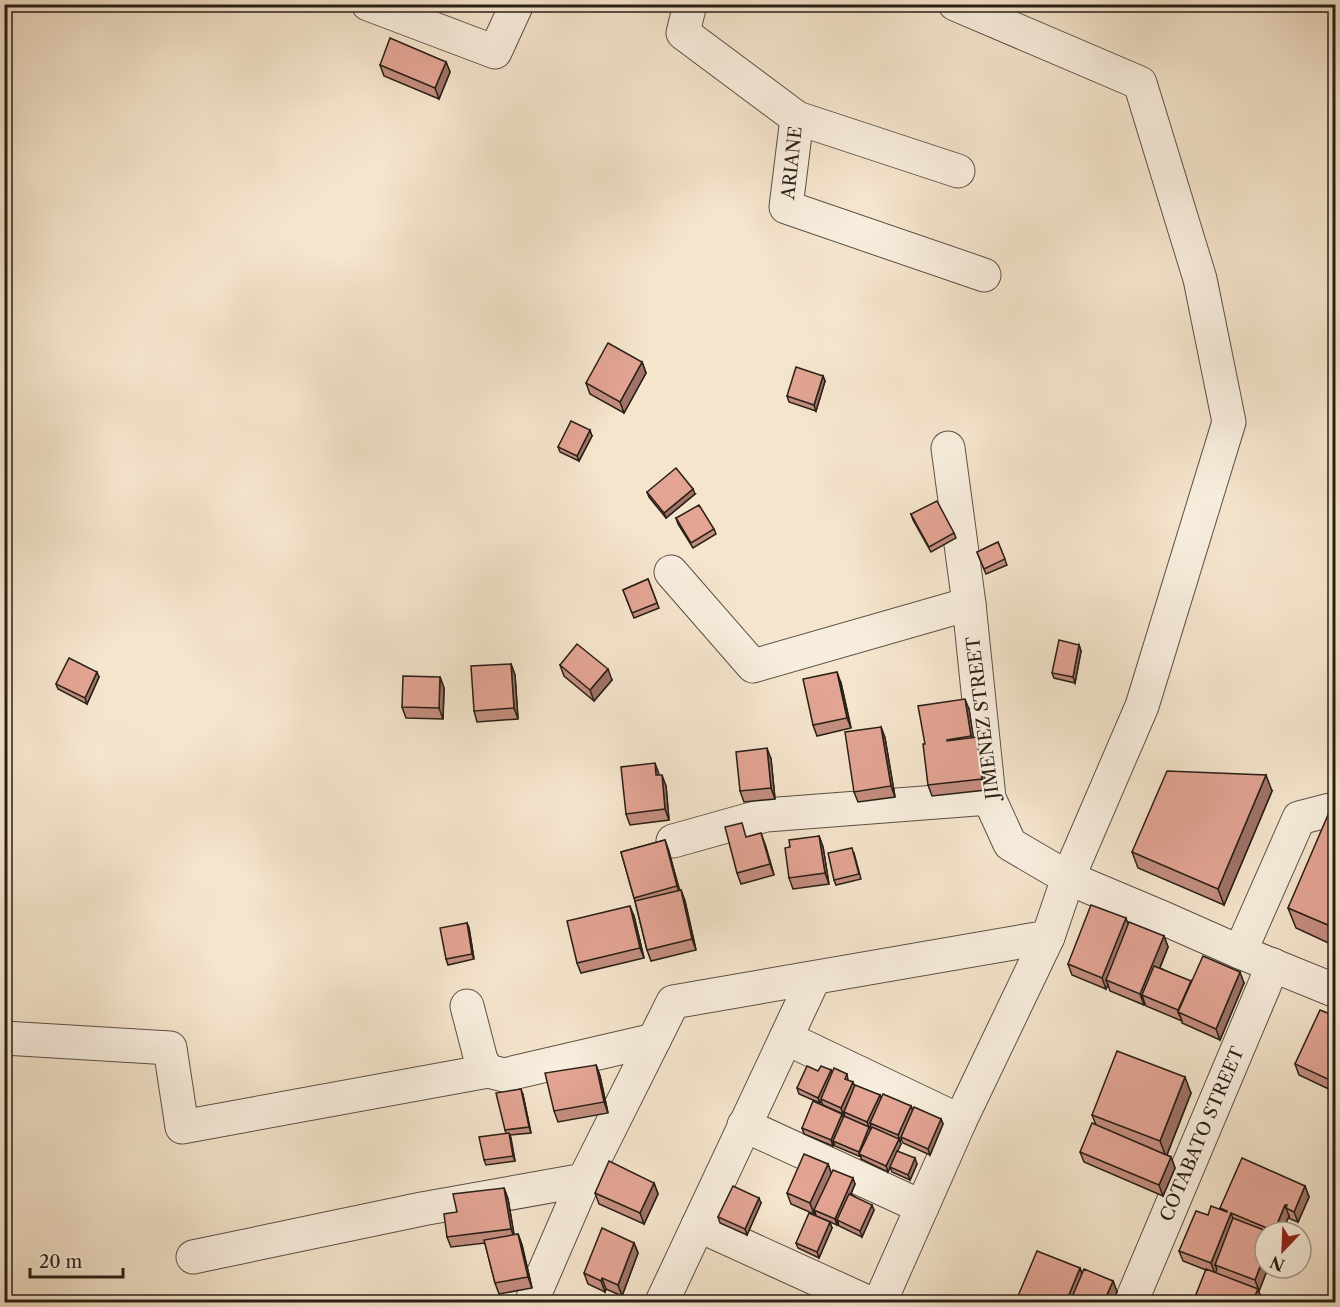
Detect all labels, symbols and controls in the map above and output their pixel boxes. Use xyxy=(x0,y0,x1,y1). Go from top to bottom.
street label: ARIANE xyxy=(777,125,807,202)
street label: JIMENEZ STREET xyxy=(962,635,1004,804)
street label: COTABATO STREET xyxy=(1155,1043,1249,1225)
north arrow xyxy=(1253,1220,1313,1280)
scale bar xyxy=(30,1241,123,1279)
text: 20 m xyxy=(39,1251,83,1273)
text: N xyxy=(1267,1252,1287,1276)

